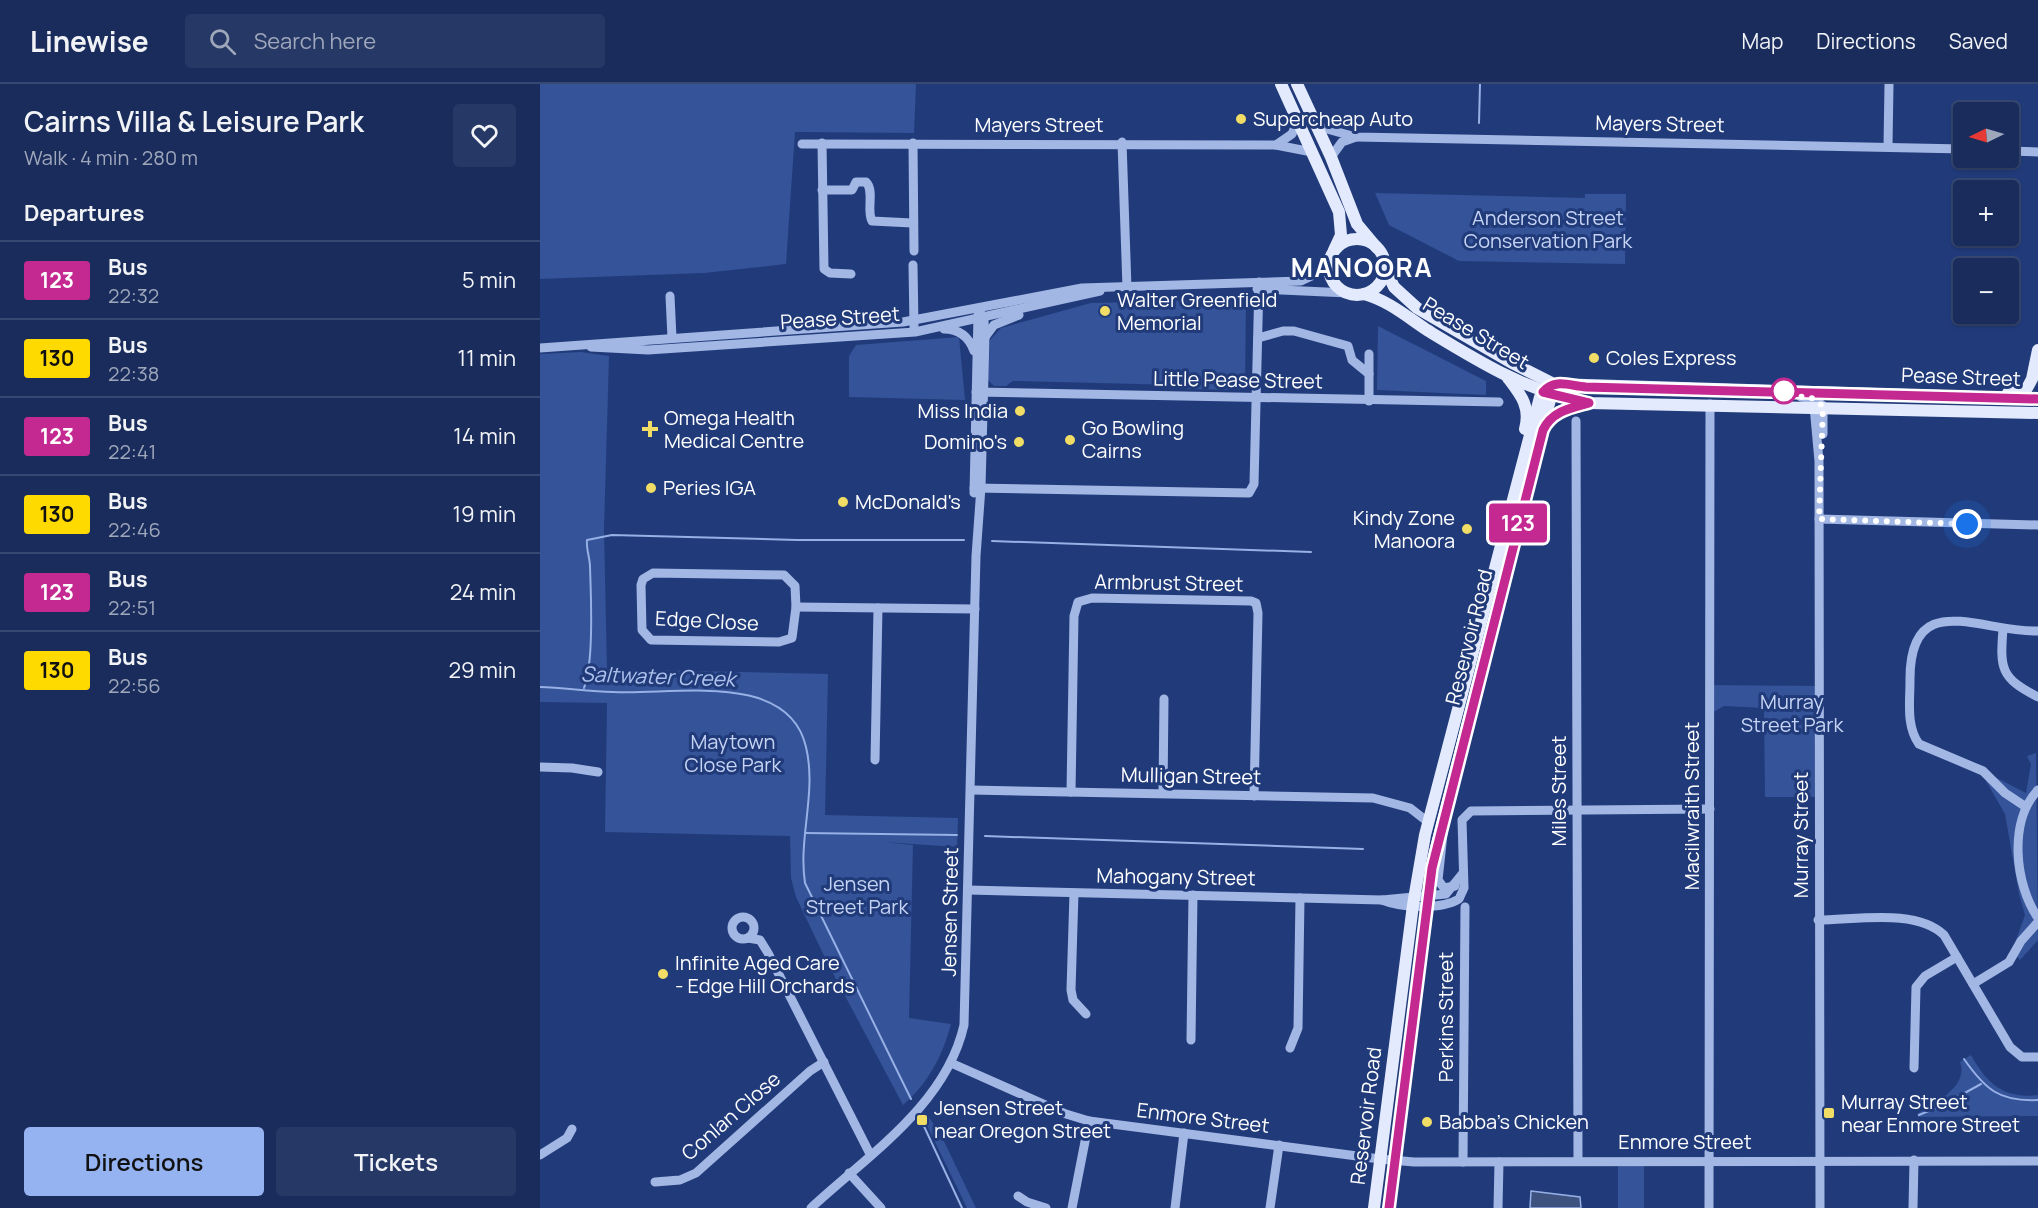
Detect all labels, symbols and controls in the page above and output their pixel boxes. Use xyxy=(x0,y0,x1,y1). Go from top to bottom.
search box xyxy=(185,14,605,68)
text: Linewise xyxy=(30,22,149,60)
icon: search xyxy=(206,25,239,58)
text: Search here xyxy=(254,26,376,56)
text: Map xyxy=(1742,27,1783,55)
text: Directions xyxy=(1816,27,1916,55)
text: Saved xyxy=(1949,27,2008,55)
text: Cairns Villa & Leisure Park xyxy=(24,102,364,140)
north arrow xyxy=(1953,102,2019,168)
map controls xyxy=(1953,102,2019,324)
button: heart xyxy=(453,104,516,167)
place label: Supercheap Auto xyxy=(1253,105,1413,132)
street label: Mayers Street xyxy=(1595,109,1725,138)
street label: Mayers Street xyxy=(974,111,1104,138)
marker: Supercheap Auto xyxy=(1234,112,1248,126)
text: Walk · 4 min · 280 m xyxy=(24,144,198,171)
button: + xyxy=(1953,180,2019,246)
text: Departures xyxy=(24,198,144,228)
park label: Anderson Street Conservation Park xyxy=(1464,204,1633,254)
district label: MANOORA xyxy=(1291,249,1433,285)
text: Bus xyxy=(108,252,148,282)
button: − xyxy=(1953,258,2019,324)
text: 5 min xyxy=(462,265,516,295)
text: 123 xyxy=(40,266,74,294)
text: 22:32 xyxy=(108,282,159,309)
place label: Walter Greenfield Memorial xyxy=(1117,286,1277,336)
street label: Pease Street xyxy=(1418,290,1534,375)
street label: Pease Street xyxy=(779,300,901,335)
marker: Walter Greenfield Memorial xyxy=(1098,304,1112,318)
text: Bus xyxy=(108,330,148,360)
text: 11 min xyxy=(458,343,516,373)
text: 130 xyxy=(39,344,75,372)
place label: Coles Express xyxy=(1606,344,1736,371)
marker: Coles Express xyxy=(1587,351,1601,365)
text: 22:38 xyxy=(108,360,159,387)
street label: Pease Street xyxy=(1901,361,2021,392)
street label: Little Pease Street xyxy=(1153,365,1323,394)
unlabelled marker xyxy=(1771,378,1797,404)
place label: Miss India xyxy=(917,397,1008,424)
place label: Omega Health Medical Centre xyxy=(664,404,804,454)
marker: Miss India xyxy=(1013,404,1027,418)
text: Bus xyxy=(108,408,148,438)
place label: Go Bowling Cairns xyxy=(1082,414,1184,464)
marker: Omega Health Medical Centre xyxy=(641,420,659,438)
text: 14 min xyxy=(453,421,516,451)
text: 123 xyxy=(40,422,74,450)
place label: Domino's xyxy=(924,428,1007,455)
marker: Go Bowling Cairns xyxy=(1063,433,1077,447)
marker: Domino's xyxy=(1012,435,1026,449)
text: 22:41 xyxy=(108,438,156,465)
place label: Peries IGA xyxy=(663,474,756,501)
marker: Peries IGA xyxy=(644,481,658,495)
text: Bus xyxy=(108,486,148,516)
place label: McDonald's xyxy=(855,488,961,515)
marker: McDonald's xyxy=(836,495,850,509)
text: 19 min xyxy=(453,499,516,529)
text: 130 xyxy=(39,500,75,528)
place label: Kindy Zone Manoora xyxy=(1353,504,1455,554)
line badge: 123 xyxy=(1484,504,1552,542)
text: 123 xyxy=(1501,509,1535,537)
your location xyxy=(1952,509,1982,539)
text: 22:46 xyxy=(108,516,161,543)
marker: Kindy Zone Manoora xyxy=(1460,522,1474,536)
text: Bus xyxy=(108,564,148,594)
street label: Reservoir Road xyxy=(1439,566,1498,707)
street label: Armbrust Street xyxy=(1094,568,1244,597)
text: 24 min xyxy=(450,577,516,607)
text: 123 xyxy=(40,578,74,606)
text: 22:51 xyxy=(108,594,156,621)
street label: Edge Close xyxy=(655,604,760,637)
text: Bus xyxy=(108,642,148,672)
text: 29 min xyxy=(449,655,516,685)
text: 130 xyxy=(39,656,75,684)
water label: Saltwater Creek xyxy=(580,659,738,693)
text: 22:56 xyxy=(108,672,161,699)
park label: Murray Street Park xyxy=(1741,688,1844,738)
street label: Macilwraith Street xyxy=(1678,722,1705,890)
park label: Maytown Close Park xyxy=(685,728,782,778)
street label: Miles Street xyxy=(1545,735,1572,847)
street label: Mulligan Street xyxy=(1121,761,1261,790)
street label: Murray Street xyxy=(1787,772,1814,898)
street label: Jensen Street xyxy=(935,847,964,977)
street label: Mahogany Street xyxy=(1096,862,1256,891)
park label: Jensen Street Park xyxy=(806,870,909,920)
place label: Infinite Aged Care - Edge Hill Orchards xyxy=(675,949,855,999)
street label: Perkins Street xyxy=(1432,952,1459,1082)
marker: Infinite Aged Care - Edge Hill Orchards xyxy=(656,967,670,981)
street label: Reservoir Road xyxy=(1344,1046,1387,1186)
street label: Conlan Close xyxy=(676,1065,786,1166)
place label: Murray Street near Enmore Street xyxy=(1841,1088,2020,1138)
place label: Jensen Street near Oregon Street xyxy=(934,1094,1111,1144)
street label: Enmore Street xyxy=(1135,1096,1271,1139)
marker: Murray Street near Enmore Street xyxy=(1822,1106,1836,1120)
place label: Babba's Chicken xyxy=(1439,1108,1589,1135)
marker: Jensen Street near Oregon Street xyxy=(915,1113,929,1127)
marker: Babba's Chicken xyxy=(1420,1115,1434,1129)
button: Directions xyxy=(24,1127,264,1196)
button: Tickets xyxy=(276,1127,516,1196)
street label: Enmore Street xyxy=(1618,1128,1752,1155)

